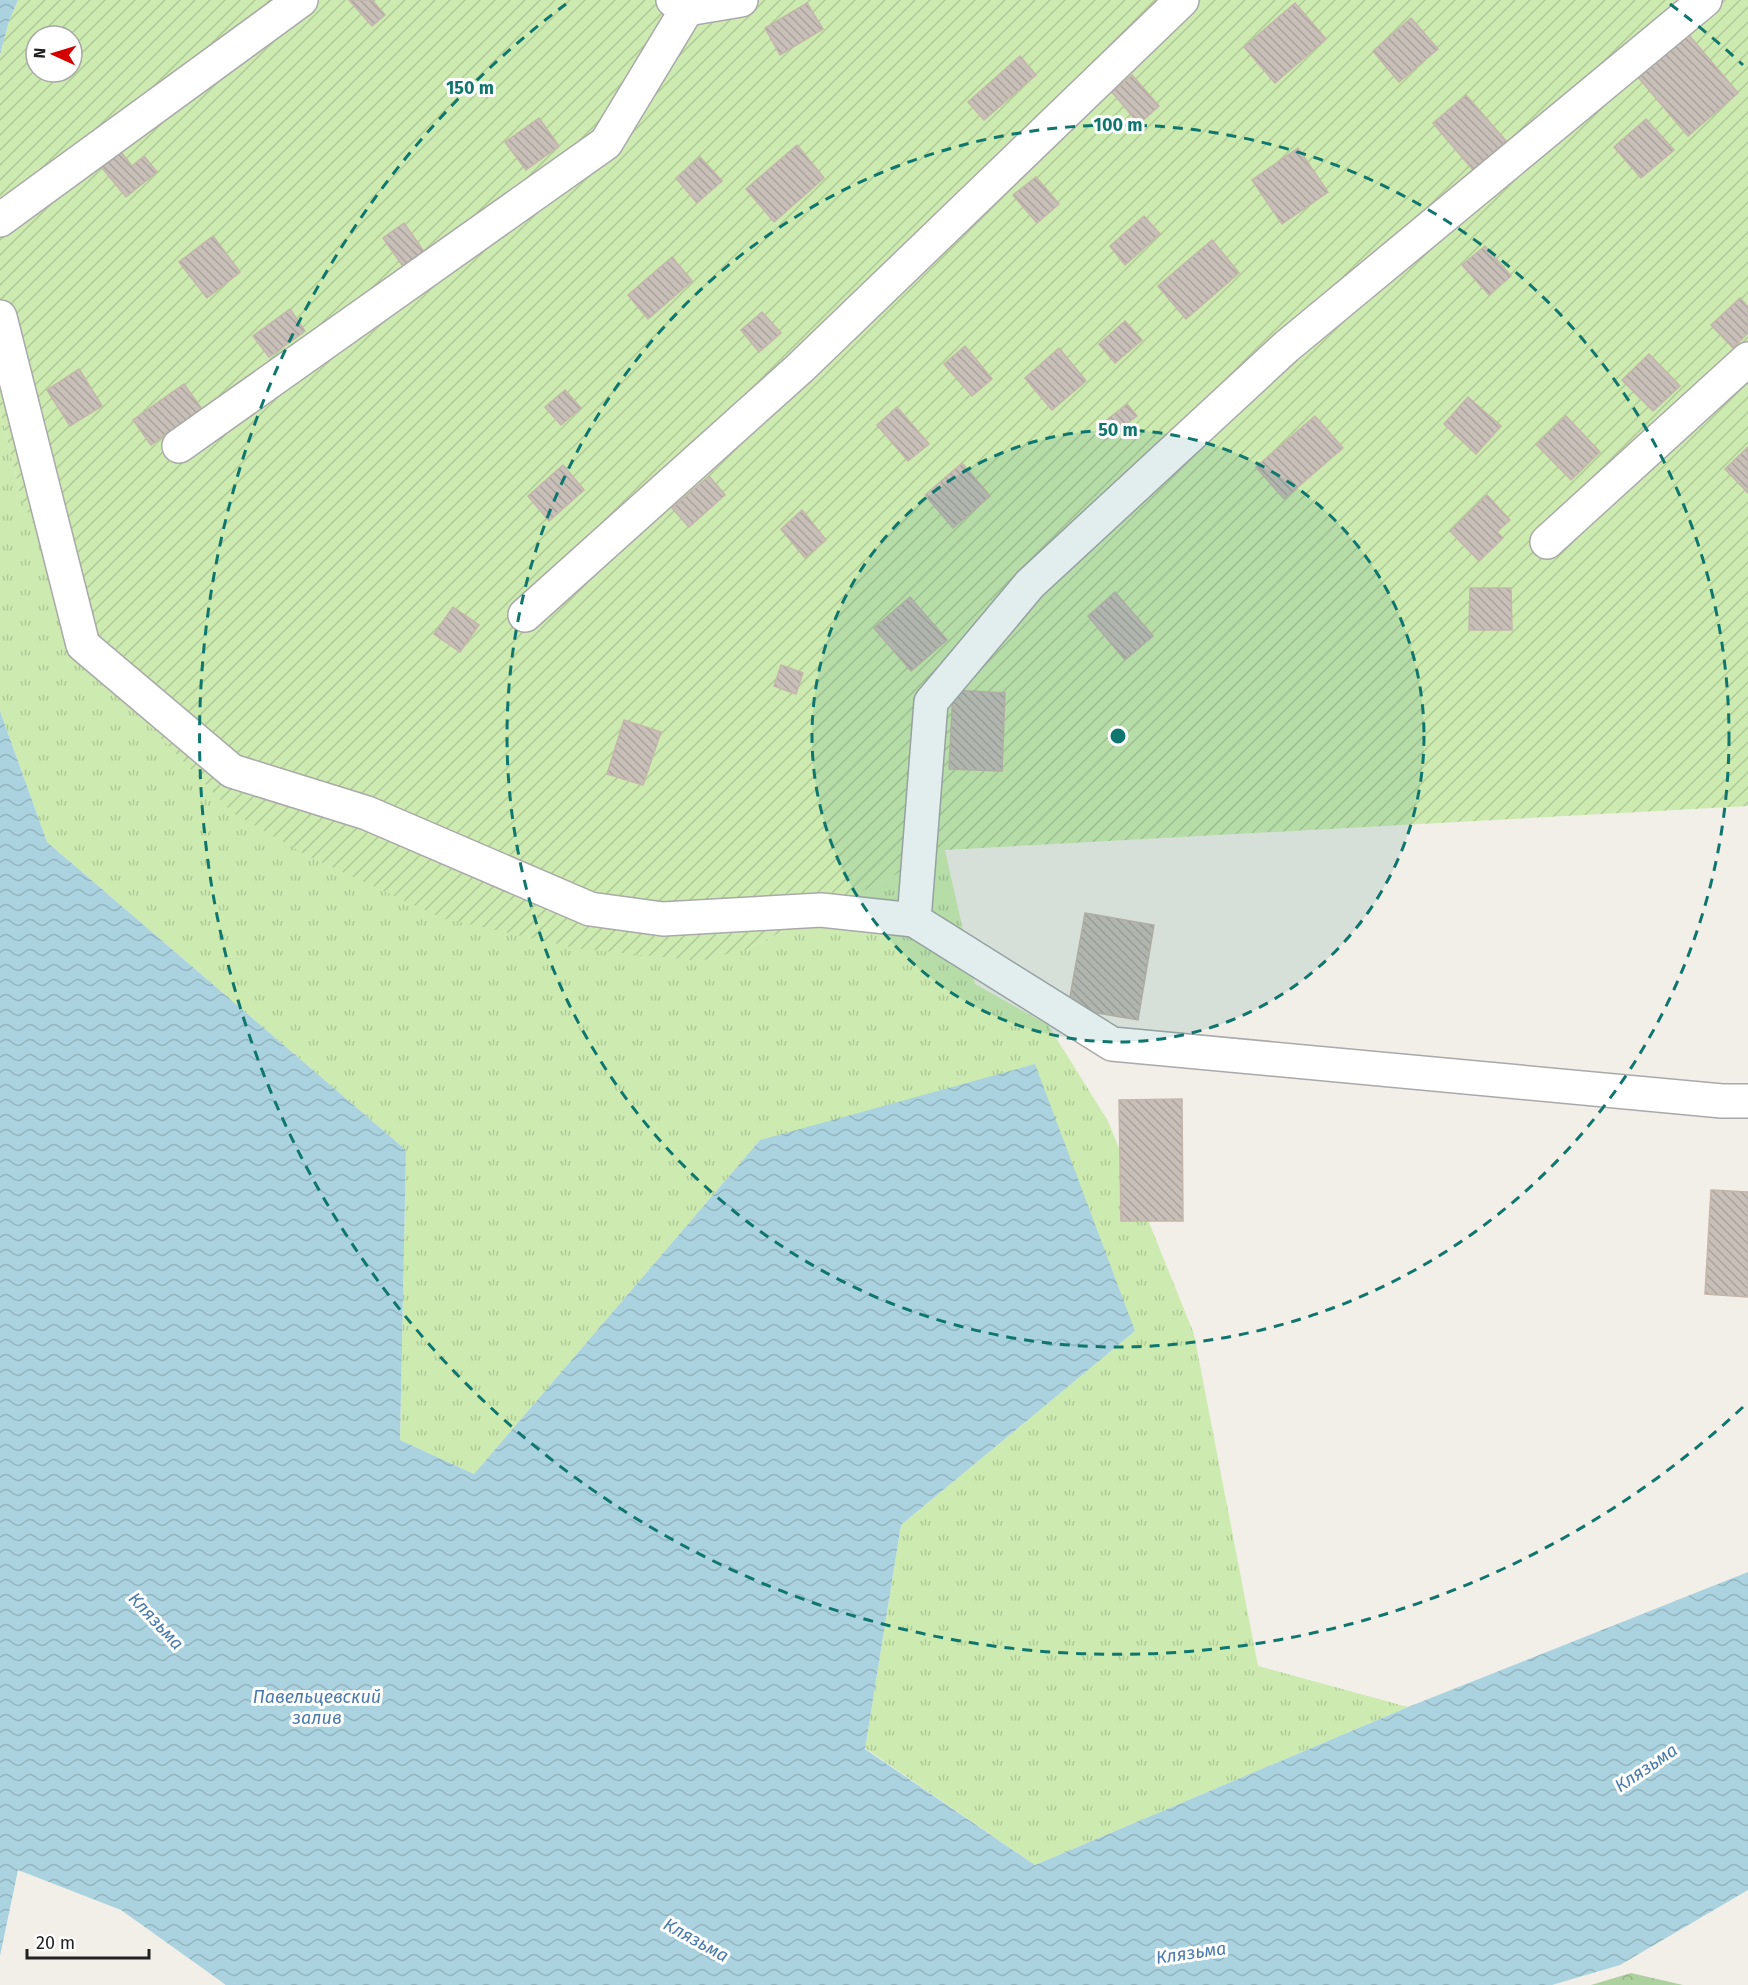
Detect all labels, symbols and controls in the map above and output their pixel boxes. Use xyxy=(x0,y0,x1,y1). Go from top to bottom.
north arrow xyxy=(24,24,84,84)
text: N xyxy=(30,47,49,59)
text: 150 m xyxy=(446,77,494,99)
text: 100 m xyxy=(1094,114,1142,136)
text: 50 m xyxy=(1098,419,1138,441)
centre of rings xyxy=(1108,726,1128,746)
water label: Клязьма xyxy=(124,1588,188,1654)
water label: Павельцевский залив xyxy=(253,1686,381,1729)
water label: Клязьма xyxy=(1610,1739,1682,1797)
water label: Клязьма xyxy=(660,1913,732,1967)
scale bar xyxy=(27,1922,148,1960)
text: 20 m xyxy=(36,1932,75,1954)
water label: Клязьма xyxy=(1154,1937,1228,1969)

